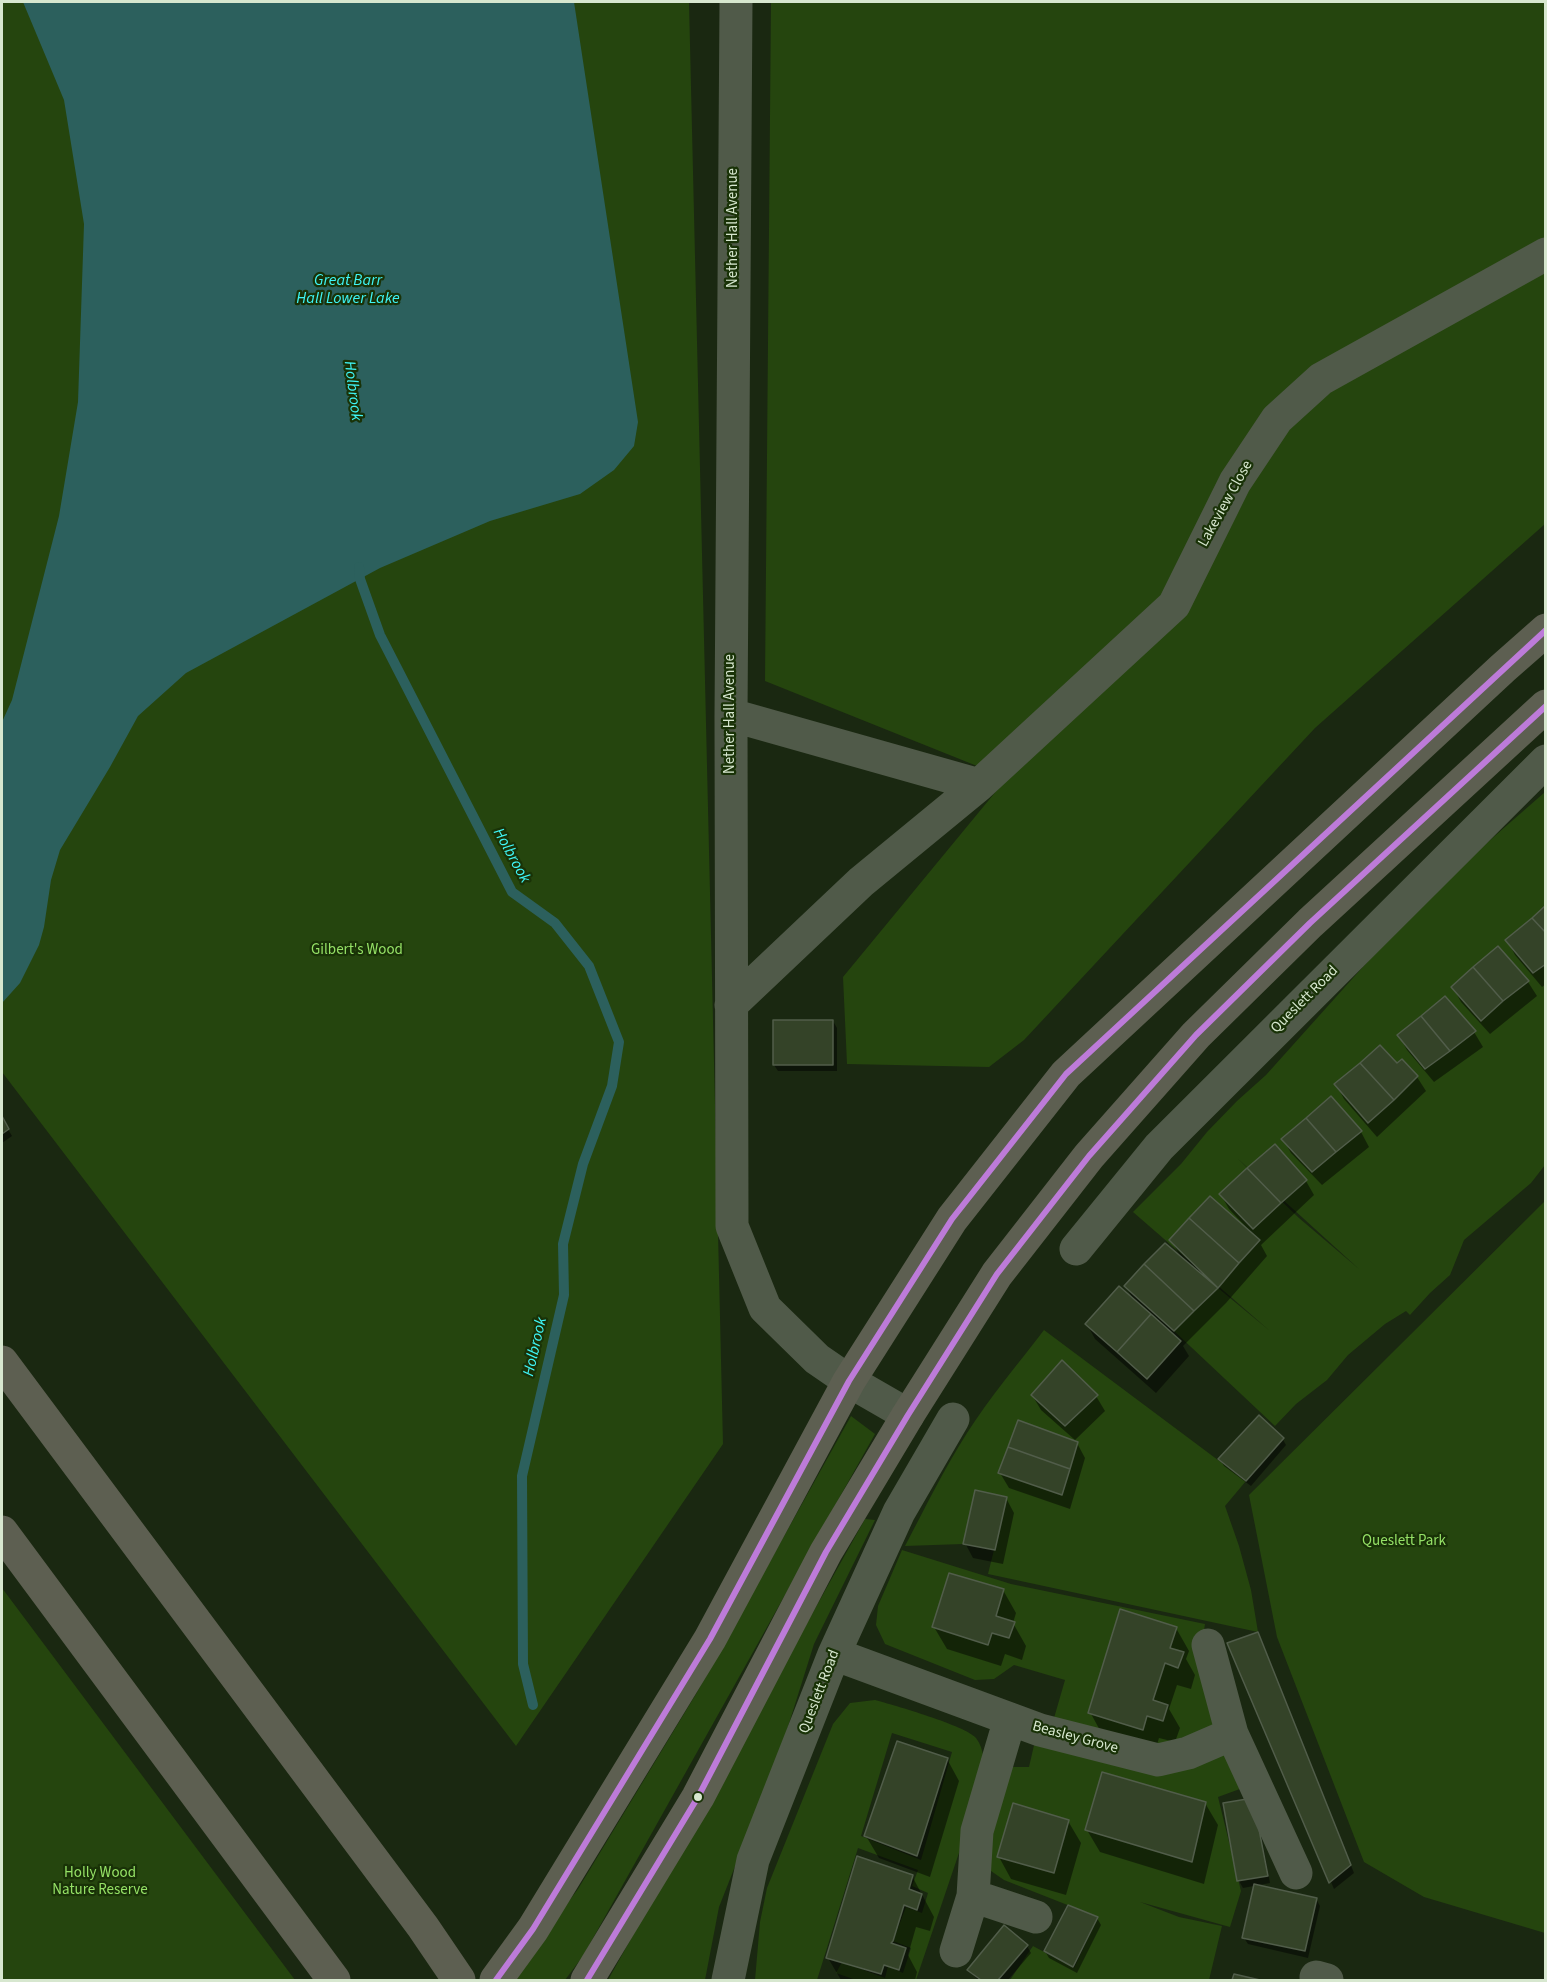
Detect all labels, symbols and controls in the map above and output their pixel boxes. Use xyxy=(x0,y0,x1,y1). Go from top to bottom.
street label: Nether Hall Avenue xyxy=(725,168,743,288)
water label: Great Barr Hall Lower Lake xyxy=(296,271,400,309)
water label: Holbrook xyxy=(339,360,365,422)
street label: Lakeview Close xyxy=(1195,458,1257,550)
street label: Nether Hall Avenue xyxy=(722,654,740,774)
water label: Holbrook xyxy=(488,825,534,887)
park label: Gilbert's Wood xyxy=(311,942,403,960)
street label: Queslett Road xyxy=(1268,963,1342,1037)
water label: Holbrook xyxy=(520,1316,552,1378)
park label: Queslett Park xyxy=(1362,1533,1446,1551)
street label: Queslett Road xyxy=(796,1648,844,1736)
street label: Beasley Grove xyxy=(1030,1718,1120,1758)
unlabelled marker xyxy=(692,1791,704,1803)
park label: Holly Wood Nature Reserve xyxy=(52,1865,148,1900)

